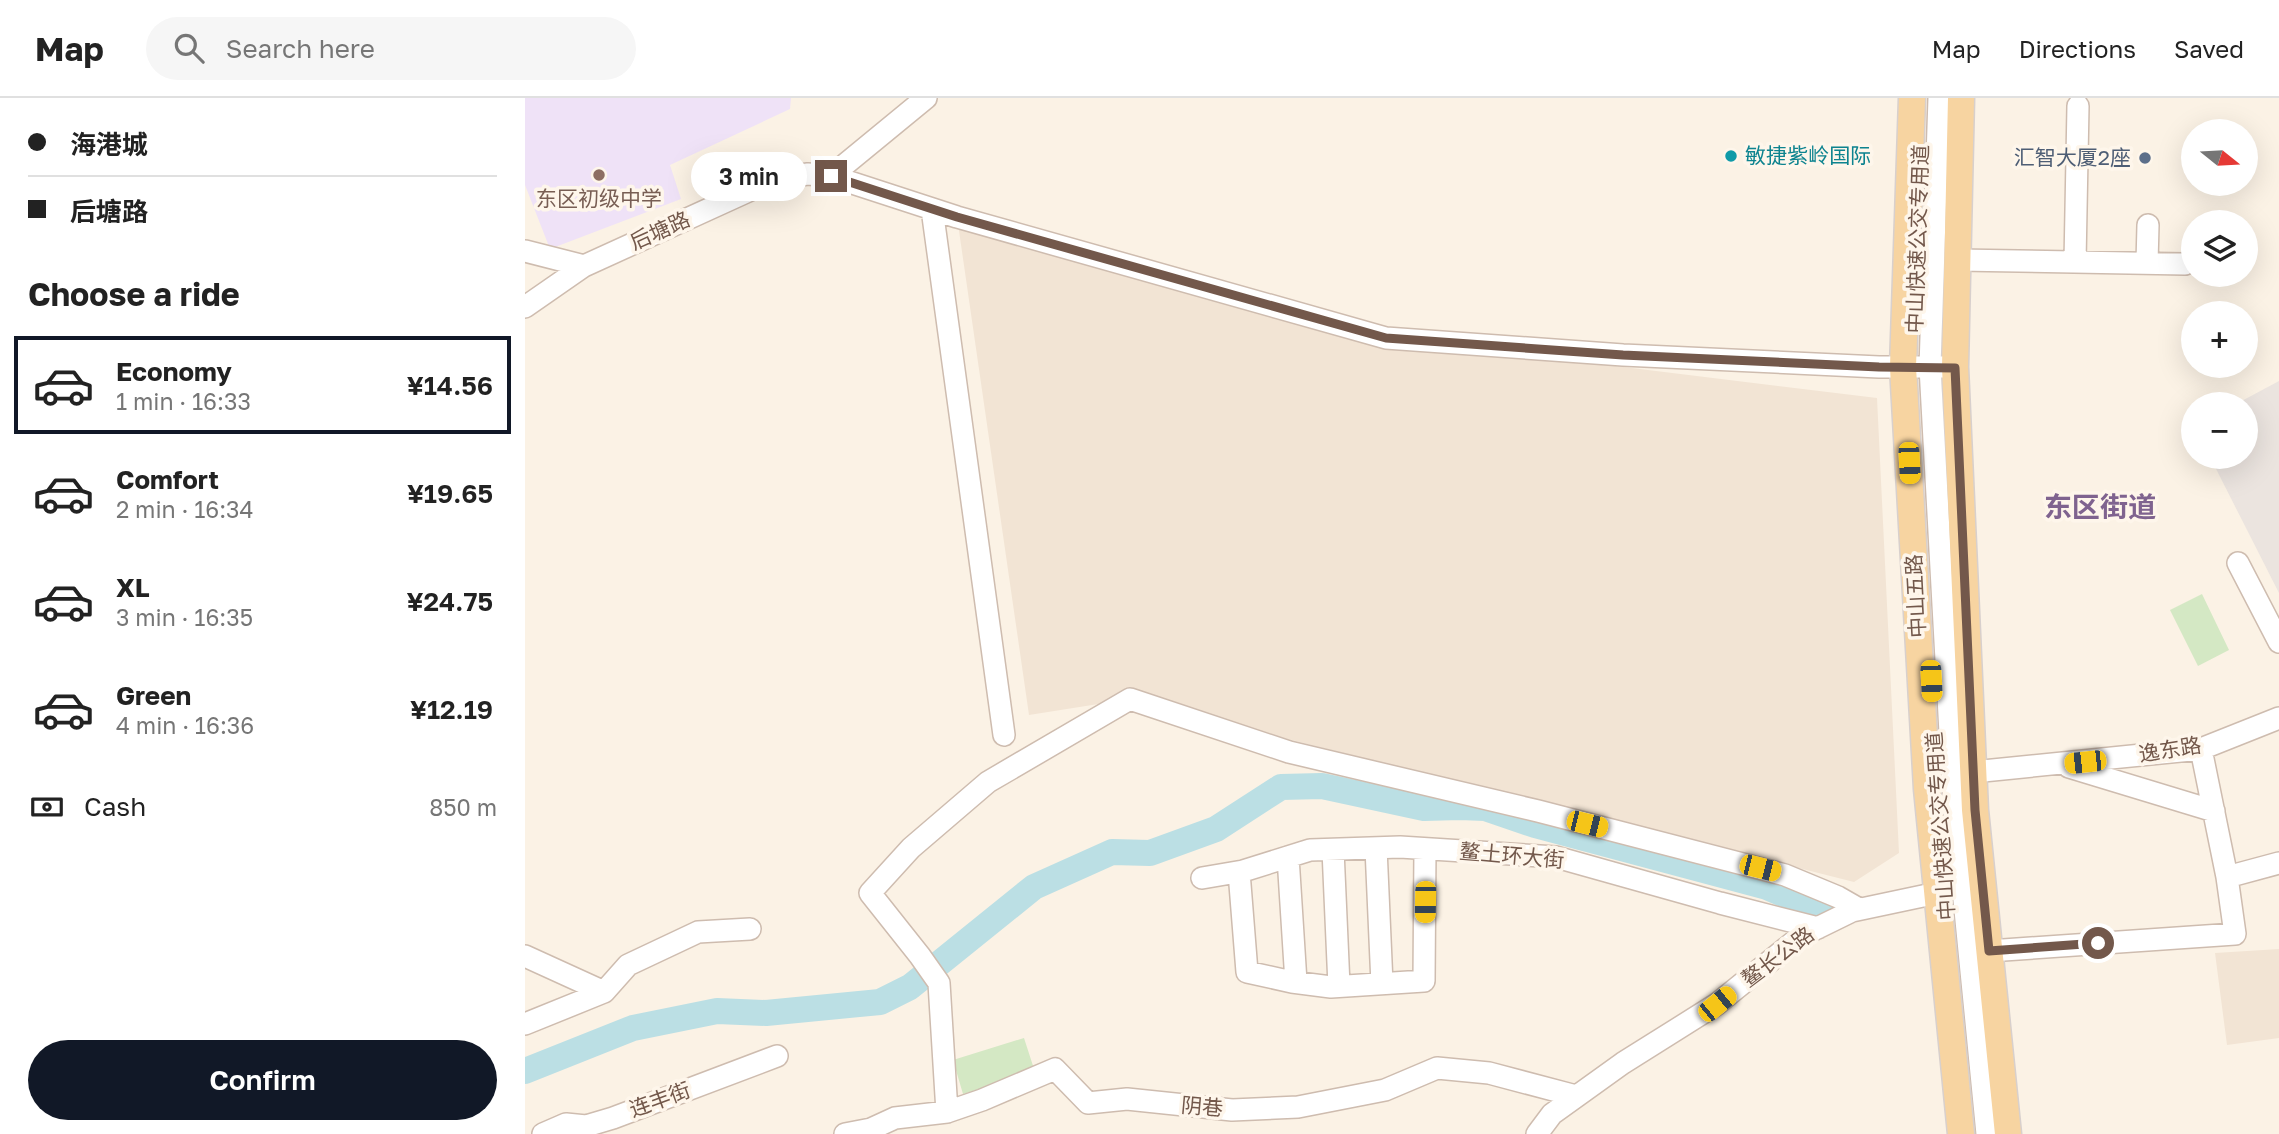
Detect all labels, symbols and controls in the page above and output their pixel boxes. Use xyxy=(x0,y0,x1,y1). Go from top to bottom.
search box xyxy=(146,17,636,80)
text: Map xyxy=(35,29,104,68)
icon: search xyxy=(170,29,208,67)
text: Search here xyxy=(226,33,375,64)
text: Map xyxy=(1932,34,1981,63)
text: Directions xyxy=(2019,34,2136,63)
text: Saved xyxy=(2174,34,2244,63)
north arrow xyxy=(2181,119,2257,196)
map controls xyxy=(2181,119,2258,469)
text: 海港城 xyxy=(70,129,148,160)
place label: 敏捷紫岭国际 xyxy=(1745,142,1871,168)
street label: 中山快速公交专用道 xyxy=(1901,144,1933,334)
place label: 汇智大厦2座 xyxy=(2014,144,2131,170)
marker: 敏捷紫岭国际 xyxy=(1723,148,1739,164)
marker: 汇智大厦2座 xyxy=(2137,150,2153,166)
callout: 3 min xyxy=(691,152,807,200)
route end xyxy=(815,160,847,192)
text: 3 min xyxy=(719,162,779,190)
marker: 东区初级中学 xyxy=(591,167,607,183)
place label: 东区初级中学 xyxy=(536,185,662,211)
text: 后塘路 xyxy=(70,196,148,227)
street label: 后塘路 xyxy=(626,205,694,255)
button: layers xyxy=(2181,210,2258,287)
text: Choose a ride xyxy=(28,275,240,313)
button: + xyxy=(2181,301,2258,378)
icon: car xyxy=(32,354,95,417)
text: Economy xyxy=(116,356,232,387)
text: ¥14.56 xyxy=(407,370,493,401)
text: 1 min · 16:33 xyxy=(116,387,251,415)
button: − xyxy=(2181,392,2258,469)
car xyxy=(1898,441,1921,485)
icon: car xyxy=(32,462,95,525)
text: Comfort xyxy=(116,464,219,495)
text: ¥19.65 xyxy=(407,478,493,509)
district label: 东区街道 xyxy=(2044,490,2156,523)
text: 2 min · 16:34 xyxy=(116,495,254,523)
street label: 中山五路 xyxy=(1900,553,1930,639)
icon: car xyxy=(32,570,95,633)
text: XL xyxy=(116,572,150,603)
text: ¥24.75 xyxy=(407,586,493,617)
text: 3 min · 16:35 xyxy=(116,603,253,631)
car xyxy=(1920,659,1943,703)
icon: car xyxy=(32,678,95,741)
text: Green xyxy=(116,680,191,711)
text: ¥12.19 xyxy=(410,694,493,725)
text: 4 min · 16:36 xyxy=(116,711,254,739)
street label: 中山快速公交专用道 xyxy=(1920,731,1960,921)
street label: 逸东路 xyxy=(2137,731,2203,767)
car xyxy=(2064,749,2107,775)
icon: cash xyxy=(28,788,66,826)
text: Cash xyxy=(84,791,146,822)
text: 850 m xyxy=(429,793,497,821)
car xyxy=(1565,809,1610,839)
street label: 鳌土环大街 xyxy=(1459,837,1566,873)
car xyxy=(1738,853,1783,883)
car xyxy=(1415,881,1436,923)
street label: 鳌长公路 xyxy=(1736,921,1819,992)
route start xyxy=(2082,927,2114,959)
car xyxy=(1695,983,1740,1025)
button: Confirm xyxy=(28,1040,497,1120)
street label: 连丰街 xyxy=(626,1076,694,1122)
street label: 阴巷 xyxy=(1180,1091,1224,1121)

